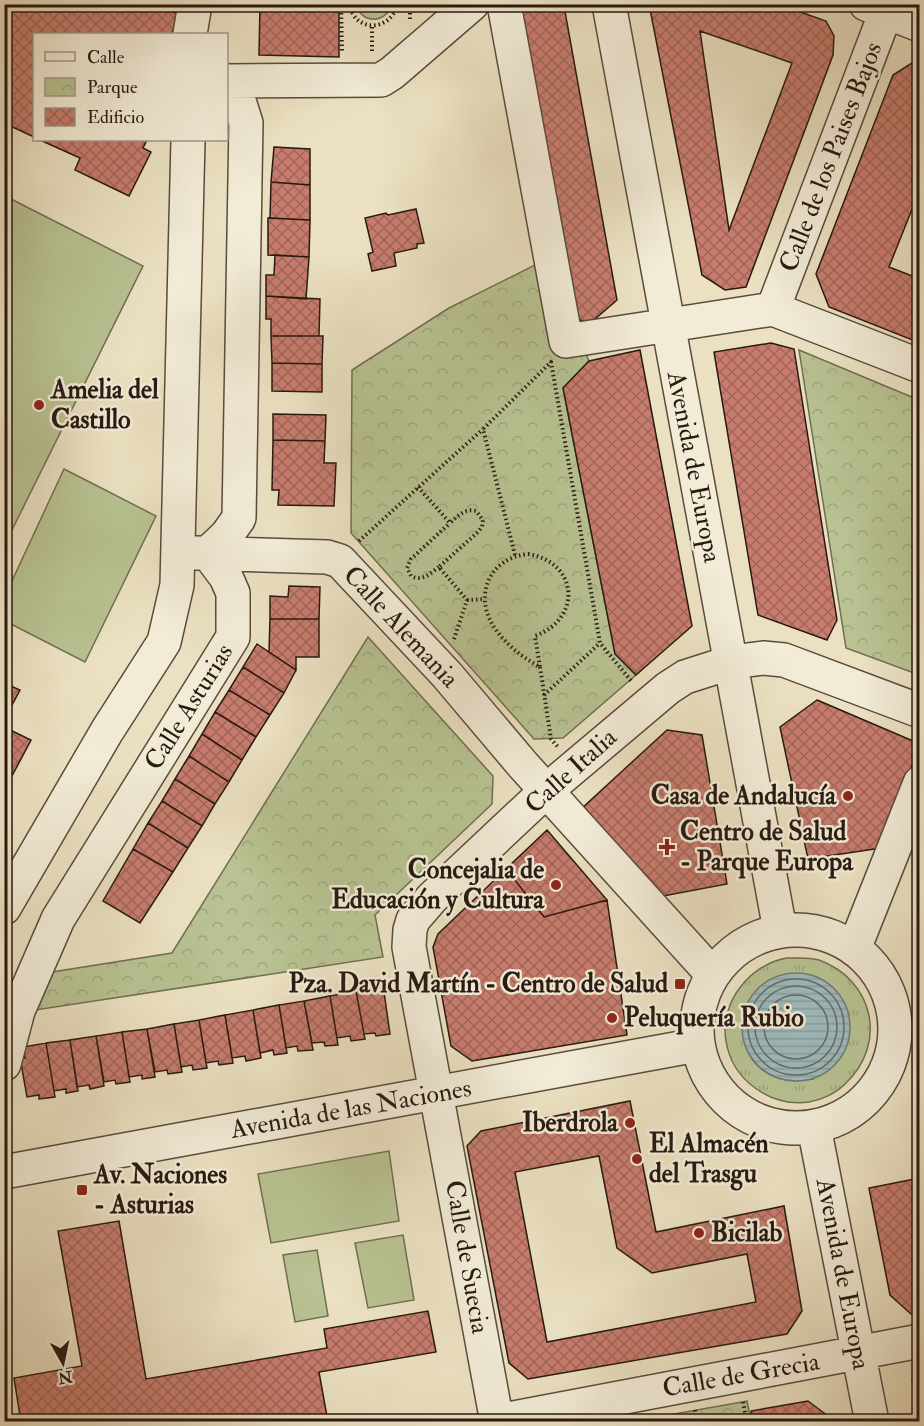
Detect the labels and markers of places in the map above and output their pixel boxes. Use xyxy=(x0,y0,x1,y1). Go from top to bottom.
place label: Amelia del Castillo xyxy=(50,374,159,436)
marker: Amelia del Castillo xyxy=(32,398,46,412)
place label: Casa de Andalucía xyxy=(651,780,837,812)
marker: Casa de Andalucía xyxy=(841,789,855,803)
place label: Centro de Salud - Parque Europa xyxy=(680,816,854,879)
marker: Centro de Salud - Parque Europa xyxy=(658,838,676,856)
place label: Concejalia de Educación y Cultura xyxy=(331,854,545,917)
marker: Concejalia de Educación y Cultura xyxy=(549,878,563,892)
place label: Pza. David Martín - Centro de Salud xyxy=(288,968,668,1000)
marker: Pza. David Martín - Centro de Salud xyxy=(673,977,687,991)
place label: Peluquería Rubio xyxy=(624,1002,804,1035)
marker: Peluquería Rubio xyxy=(605,1011,619,1025)
place label: Iberdrola xyxy=(522,1107,619,1139)
marker: Iberdrola xyxy=(623,1116,637,1130)
place label: El Almacén del Trasgu xyxy=(649,1128,769,1191)
marker: El Almacén del Trasgu xyxy=(630,1152,644,1166)
place label: Av. Naciones - Asturias xyxy=(93,1159,227,1221)
marker: Av. Naciones - Asturias xyxy=(75,1183,89,1197)
place label: Bicilab xyxy=(711,1217,782,1249)
marker: Bicilab xyxy=(692,1226,706,1240)

